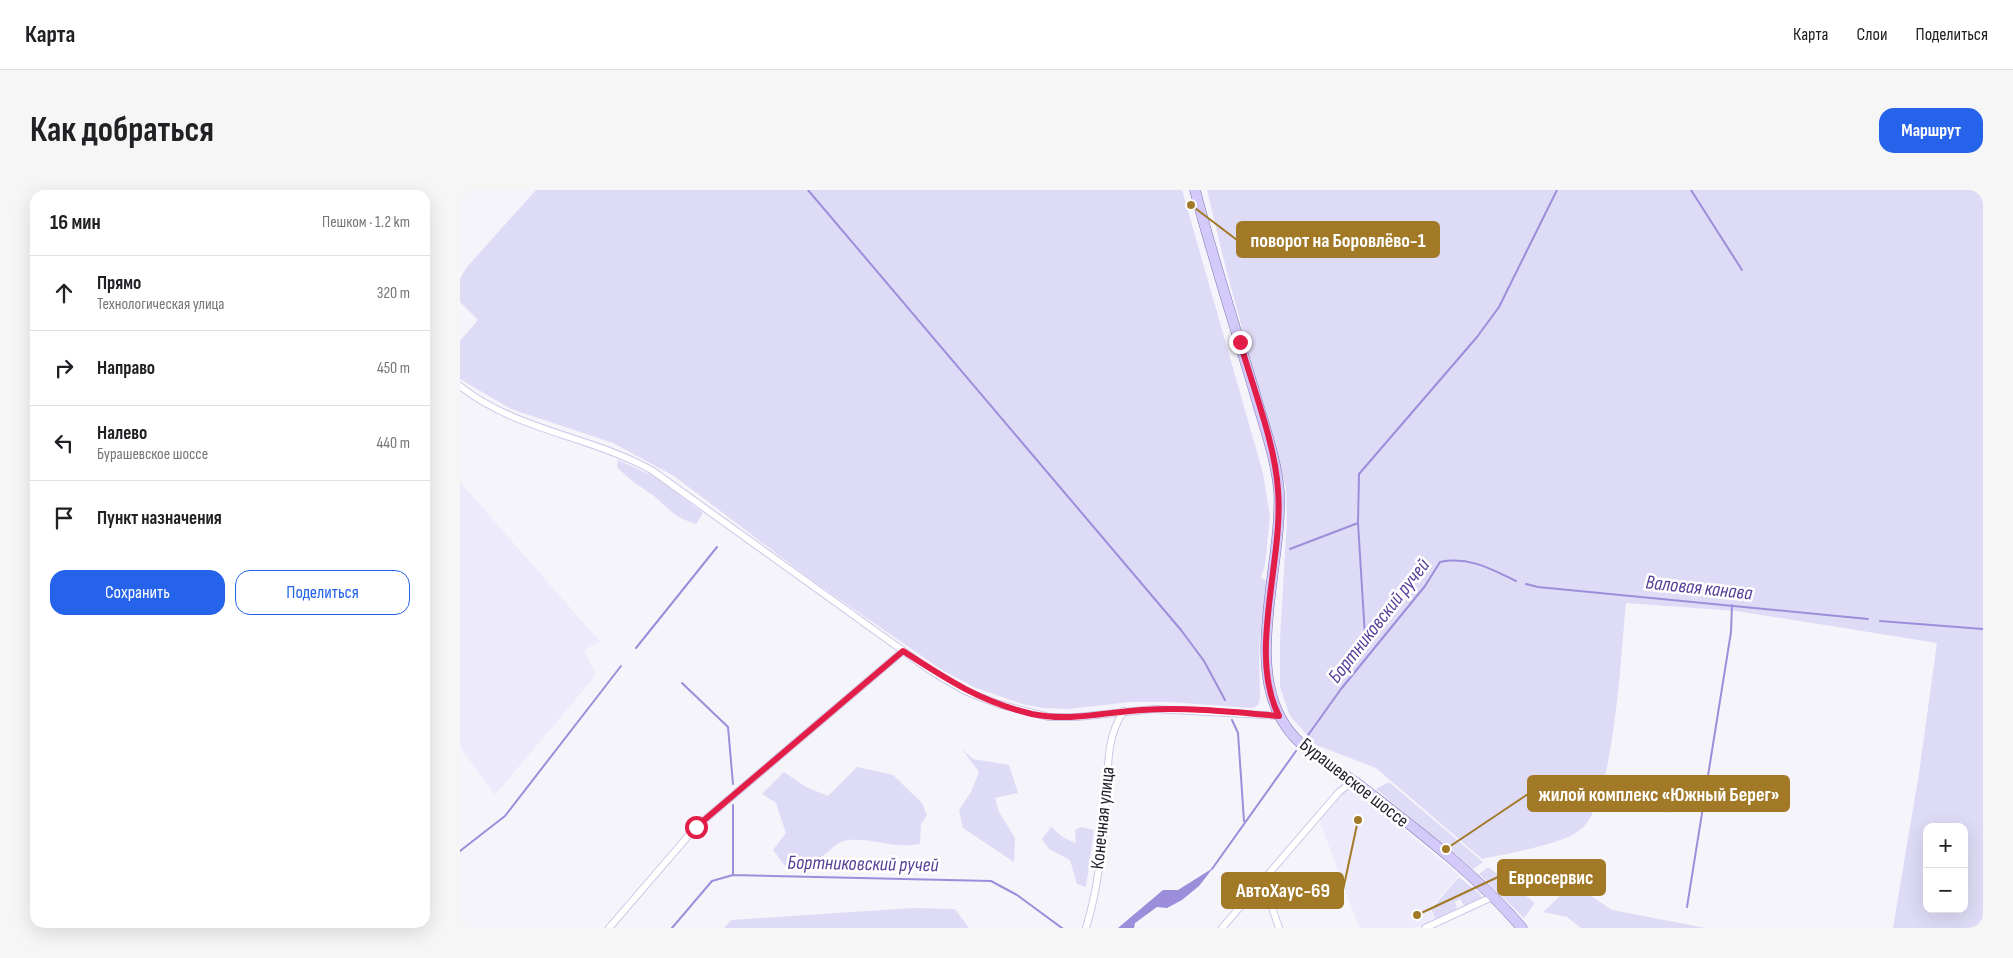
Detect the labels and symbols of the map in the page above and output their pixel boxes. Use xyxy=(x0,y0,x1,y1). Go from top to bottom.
callout: поворот на Боровлёво-1 xyxy=(1237,222,1439,257)
text: поворот на Боровлёво-1 xyxy=(1250,229,1426,253)
route end xyxy=(1229,331,1252,354)
water label: Бортниковский ручей xyxy=(1323,553,1435,688)
water label: Валовая канава xyxy=(1644,570,1754,606)
street label: Бурашевское шоссе xyxy=(1295,733,1413,833)
street label: Конечная улица xyxy=(1086,766,1120,870)
callout: жилой комплекс «Южный Берег» xyxy=(1528,776,1789,811)
text: жилой комплекс «Южный Берег» xyxy=(1539,783,1780,807)
route start xyxy=(685,816,708,839)
water label: Бортниковский ручей xyxy=(787,851,940,877)
callout: Евросервис xyxy=(1498,860,1605,895)
text: Евросервис xyxy=(1508,866,1594,890)
callout: АвтоХаус-69 xyxy=(1222,873,1343,908)
text: АвтоХаус-69 xyxy=(1235,879,1330,903)

